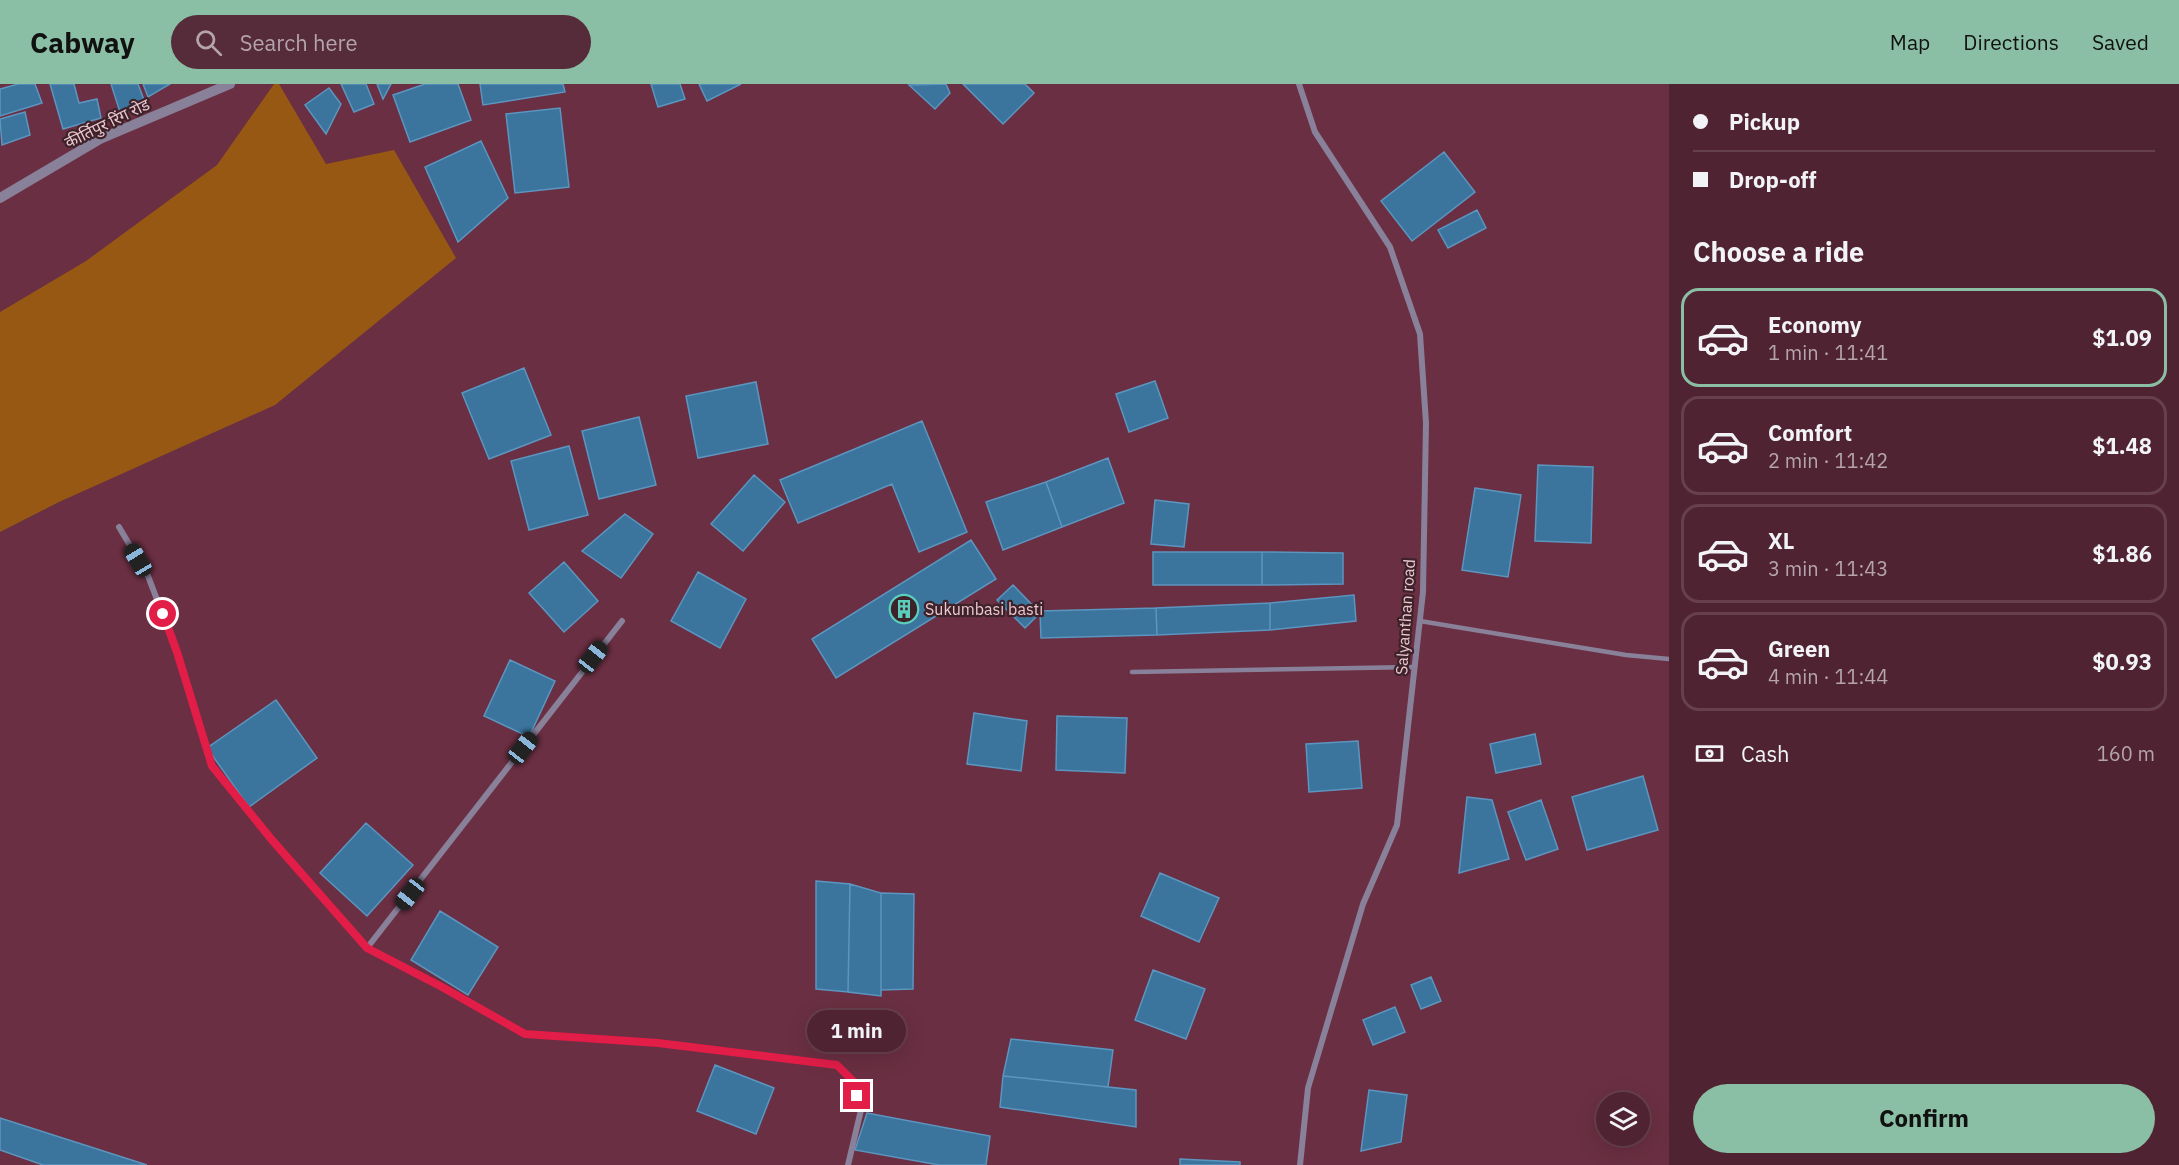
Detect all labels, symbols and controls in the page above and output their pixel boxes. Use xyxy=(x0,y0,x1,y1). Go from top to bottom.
search box xyxy=(171,15,591,69)
text: Cabway xyxy=(30,24,135,61)
icon: search xyxy=(192,26,225,59)
text: Search here xyxy=(240,28,358,57)
text: Map xyxy=(1890,28,1930,56)
text: Directions xyxy=(1963,28,2059,56)
text: Saved xyxy=(2092,28,2149,56)
street label: कीर्तिपुर रिंग रोड xyxy=(61,94,153,153)
text: Pickup xyxy=(1729,107,1800,136)
text: Drop-off xyxy=(1729,165,1816,194)
text: Choose a ride xyxy=(1693,234,1864,269)
text: Economy xyxy=(1768,310,1862,339)
icon: car xyxy=(1696,311,1750,365)
text: $1.09 xyxy=(2092,323,2152,352)
text: 1 min · 11:41 xyxy=(1768,339,1888,366)
text: Comfort xyxy=(1768,418,1852,447)
icon: car xyxy=(1696,419,1750,473)
text: $1.48 xyxy=(2092,431,2152,460)
text: 2 min · 11:42 xyxy=(1768,447,1888,474)
text: XL xyxy=(1768,526,1794,555)
icon: car xyxy=(1696,527,1750,581)
text: $1.86 xyxy=(2092,539,2152,568)
car xyxy=(121,540,155,580)
text: 3 min · 11:43 xyxy=(1768,555,1888,582)
street label: Salyanthan road xyxy=(1391,558,1419,676)
building icon: Sukumbasi basti xyxy=(888,593,920,625)
place label: Sukumbasi basti xyxy=(925,599,1043,619)
route start xyxy=(149,600,176,627)
text: Green xyxy=(1768,634,1830,663)
icon: car xyxy=(1696,635,1750,689)
car xyxy=(575,637,611,677)
text: $0.93 xyxy=(2092,647,2152,676)
text: 4 min · 11:44 xyxy=(1768,663,1888,690)
car xyxy=(505,728,541,768)
icon: cash xyxy=(1693,737,1726,770)
text: Cash xyxy=(1741,739,1790,768)
text: 160 m xyxy=(2097,740,2155,767)
car xyxy=(392,874,428,914)
callout: 1 min xyxy=(808,1009,906,1051)
text: 1 min xyxy=(830,1017,883,1044)
route end xyxy=(843,1082,870,1109)
button: Confirm xyxy=(1693,1084,2155,1153)
map controls xyxy=(1596,1092,1650,1146)
button: layers xyxy=(1596,1092,1650,1146)

